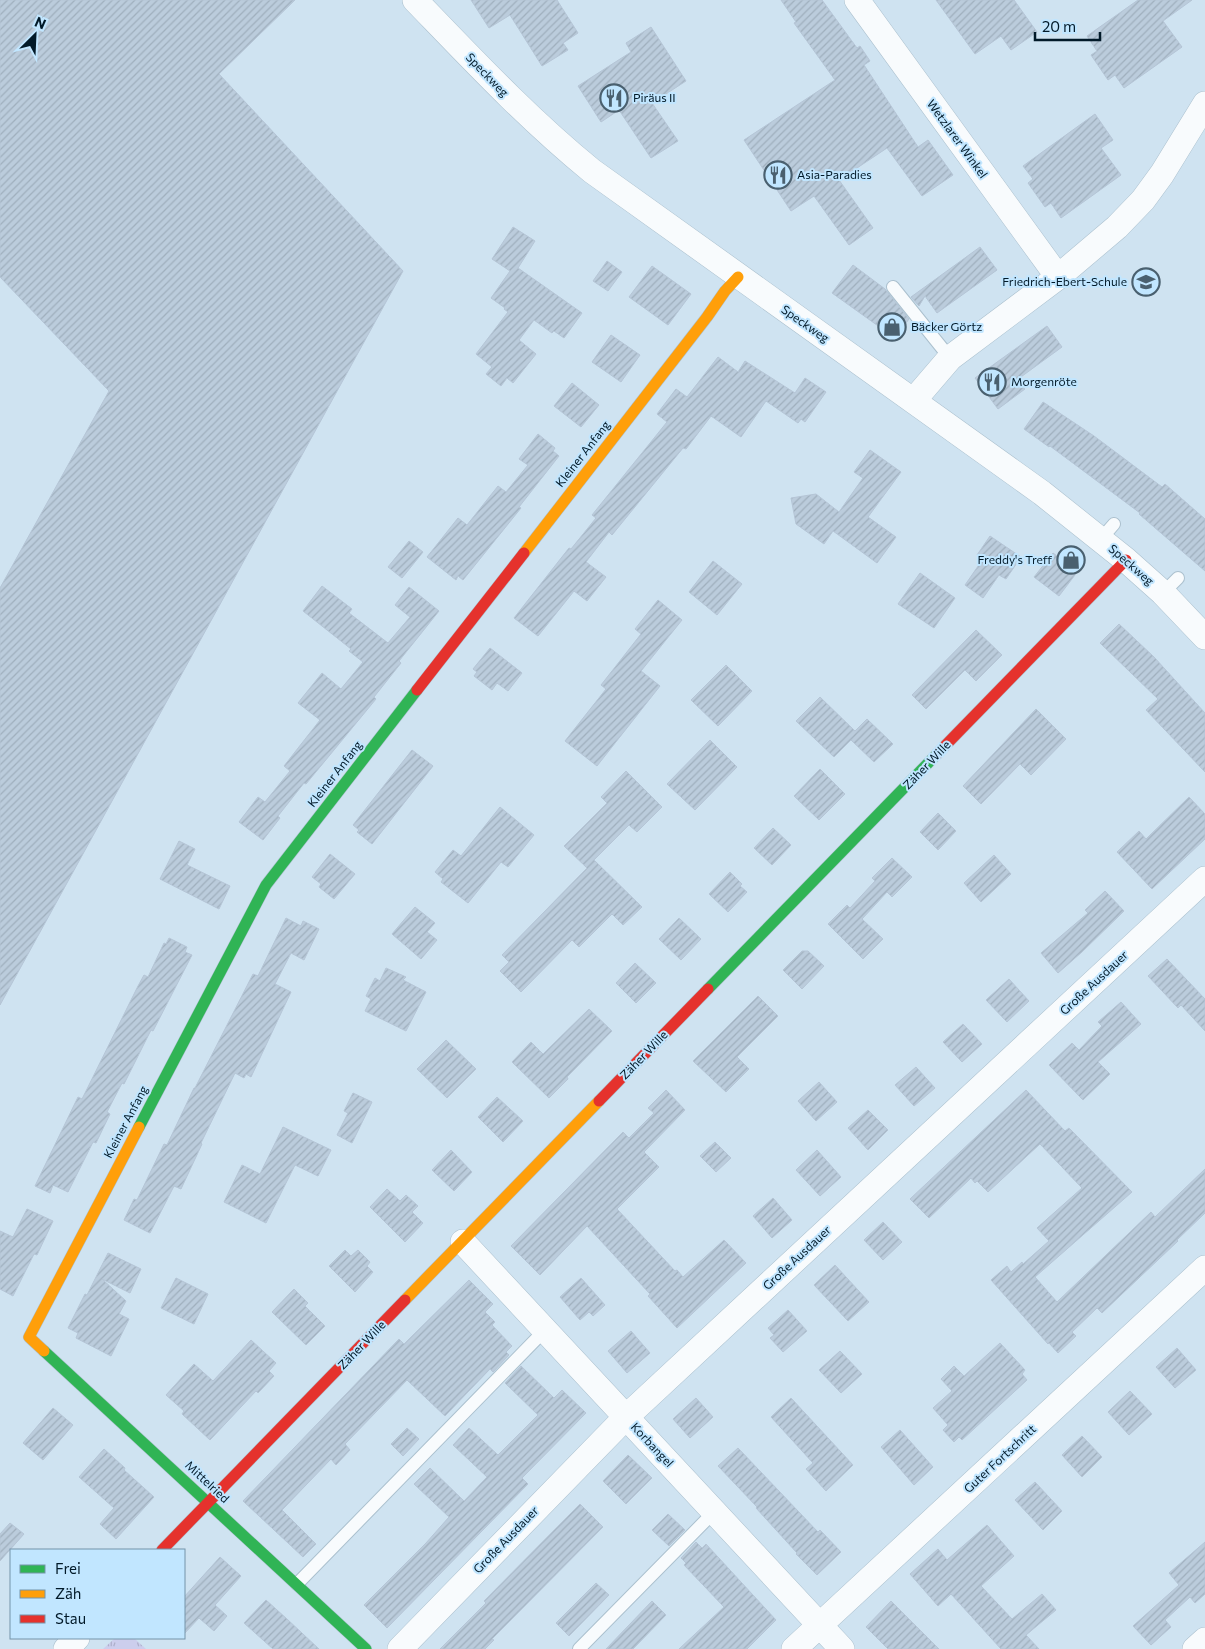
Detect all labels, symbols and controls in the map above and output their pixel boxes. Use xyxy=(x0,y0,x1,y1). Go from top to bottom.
north arrow xyxy=(10,10,60,60)
scale bar xyxy=(1035,10,1100,42)
text: N xyxy=(32,13,49,33)
text: 20 m xyxy=(1042,17,1076,35)
street label: Speckweg xyxy=(464,50,512,99)
restaurant icon: Piräus II xyxy=(599,83,629,113)
place label: Piräus II xyxy=(633,90,676,104)
street label: Wetzlarer Winkel xyxy=(925,96,991,180)
restaurant icon: Asia-Paradies xyxy=(763,160,793,190)
place label: Asia-Paradies xyxy=(797,167,872,181)
school or university icon: Friedrich-Ebert-Schule xyxy=(1131,267,1161,297)
place label: Friedrich-Ebert-Schule xyxy=(1002,274,1127,288)
street label: Speckweg xyxy=(779,302,833,345)
shop icon: Bäcker Görtz xyxy=(877,312,907,342)
place label: Bäcker Görtz xyxy=(911,319,982,333)
restaurant icon: Morgenröte xyxy=(977,367,1007,397)
place label: Morgenröte xyxy=(1011,374,1077,388)
street label: Kleiner Anfang xyxy=(552,417,613,489)
street label: Speckweg xyxy=(1106,541,1157,588)
shop icon: Freddy's Treff xyxy=(1056,545,1086,575)
place label: Freddy's Treff xyxy=(977,552,1053,566)
street label: Kleiner Anfang xyxy=(304,737,365,809)
street label: Zäher Wille xyxy=(900,737,953,792)
street label: Große Ausdauer xyxy=(1056,947,1130,1017)
street label: Zäher Wille xyxy=(617,1027,670,1082)
street label: Kleiner Anfang xyxy=(100,1082,150,1160)
street label: Große Ausdauer xyxy=(759,1222,833,1292)
street label: Zäher Wille xyxy=(335,1317,388,1372)
street label: Korbangel xyxy=(629,1419,677,1469)
street label: Guter Fortschritt xyxy=(960,1421,1038,1495)
street label: Mittelried xyxy=(183,1457,233,1505)
street label: Große Ausdauer xyxy=(470,1503,541,1576)
legend xyxy=(10,1549,185,1639)
text: Frei xyxy=(55,1559,81,1577)
text: Zäh xyxy=(55,1584,81,1602)
text: Stau xyxy=(55,1609,86,1627)

